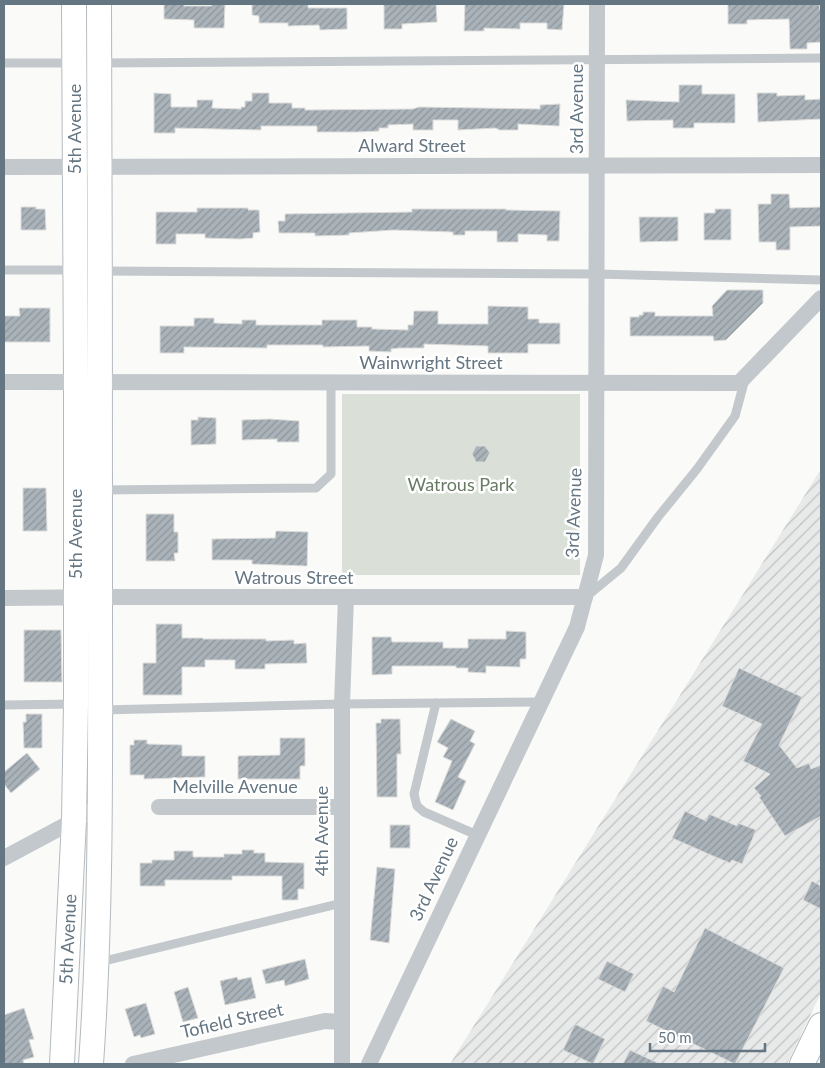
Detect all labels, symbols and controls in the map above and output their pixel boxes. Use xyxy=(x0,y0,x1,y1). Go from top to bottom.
street label: 3rd Avenue xyxy=(565,64,587,154)
street label: 5th Avenue xyxy=(63,84,85,174)
street label: Alward Street xyxy=(358,134,466,156)
street label: Wainwright Street xyxy=(359,351,503,373)
street label: 3rd Avenue xyxy=(560,467,586,558)
park label: Watrous Park xyxy=(408,473,515,495)
street label: 5th Avenue xyxy=(64,489,86,579)
street label: Watrous Street xyxy=(234,566,354,588)
street label: Melville Avenue xyxy=(172,775,298,797)
street label: 4th Avenue xyxy=(310,786,332,876)
street label: 3rd Avenue xyxy=(404,833,462,924)
street label: 5th Avenue xyxy=(54,893,80,985)
street label: Tofield Street xyxy=(178,997,286,1043)
scale bar xyxy=(650,1020,765,1052)
text: 50 m xyxy=(658,1028,692,1046)

